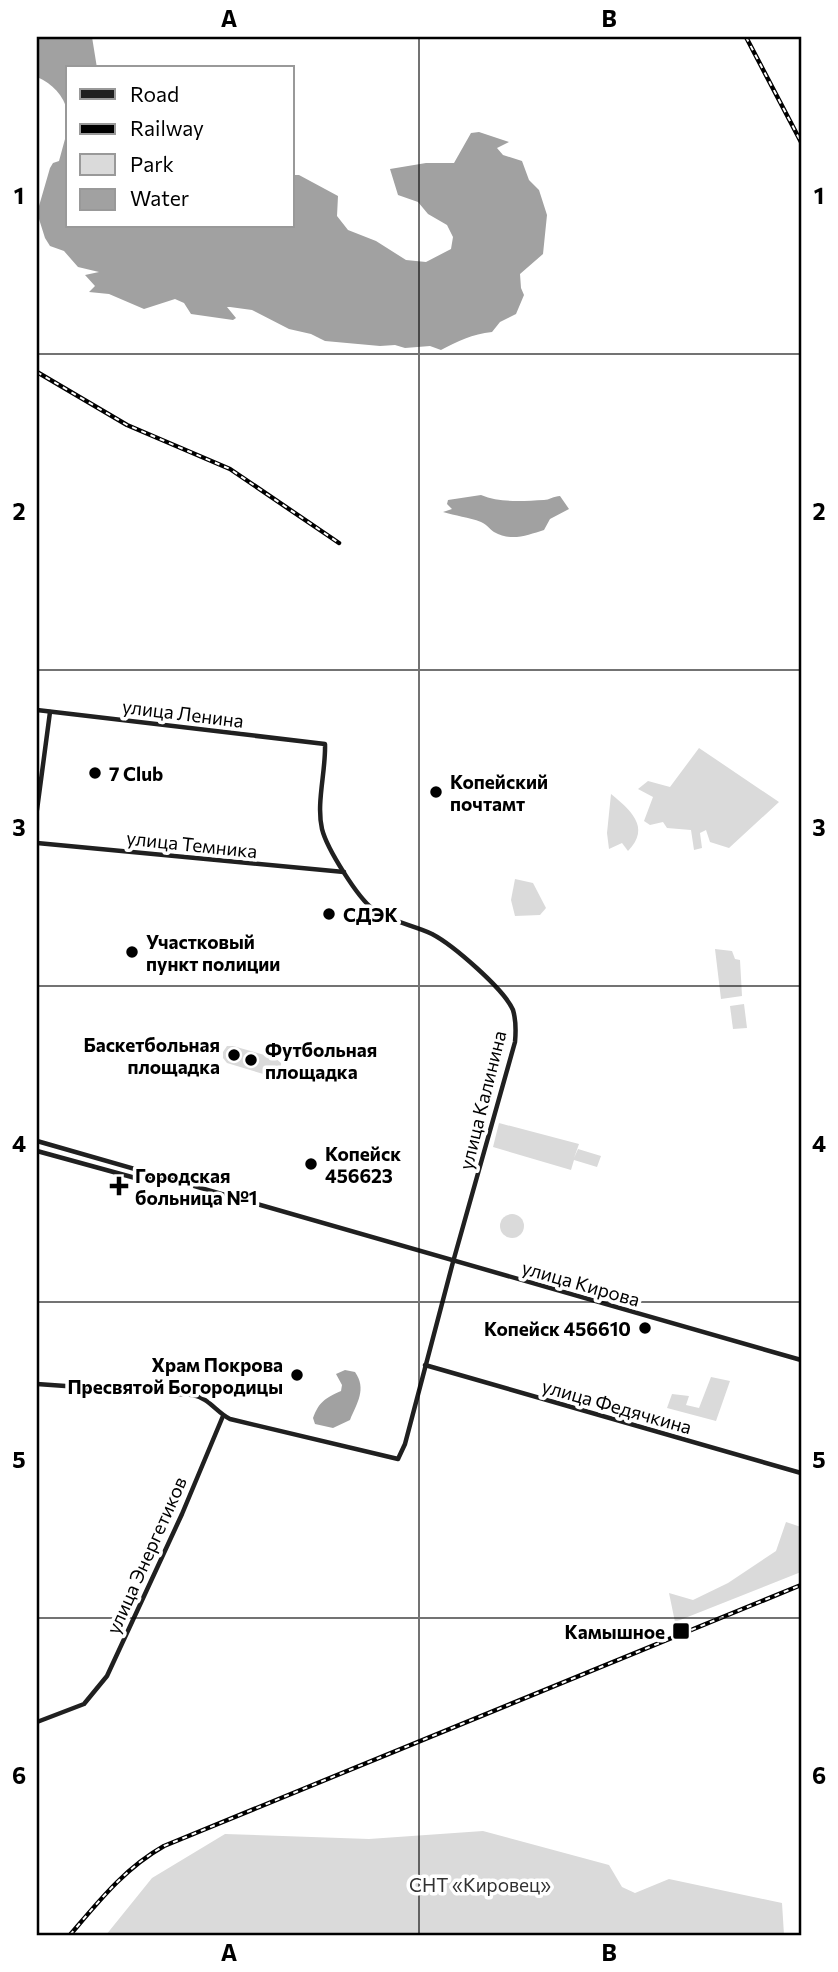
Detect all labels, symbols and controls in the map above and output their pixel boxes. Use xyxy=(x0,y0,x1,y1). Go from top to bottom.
text: A xyxy=(221,4,238,32)
text: B xyxy=(601,4,617,32)
legend xyxy=(66,66,294,228)
text: Road xyxy=(130,81,179,106)
text: Railway xyxy=(130,115,204,140)
text: Park xyxy=(130,151,174,176)
text: 1 xyxy=(14,181,24,209)
text: 1 xyxy=(814,181,824,209)
text: Water xyxy=(130,185,189,210)
text: 2 xyxy=(12,497,26,525)
text: 2 xyxy=(812,497,826,525)
street label: улица Ленина xyxy=(121,694,245,732)
place label: 7 Club xyxy=(109,762,163,785)
marker: 7 Club xyxy=(87,765,103,781)
place label: Копейский почтамт xyxy=(450,770,548,815)
marker: Копейский почтамт xyxy=(428,784,444,800)
text: 3 xyxy=(12,813,26,841)
text: 3 xyxy=(812,813,826,841)
street label: улица Темника xyxy=(125,826,259,862)
place label: СДЭК xyxy=(343,903,398,926)
marker: СДЭК xyxy=(321,906,337,922)
place label: Участковый пункт полиции xyxy=(146,930,280,975)
marker: Участковый пункт полиции xyxy=(124,944,140,960)
street label: улица Калинина xyxy=(454,1028,510,1172)
place label: Баскетбольная площадка xyxy=(83,1033,220,1078)
place label: Футбольная площадка xyxy=(265,1038,377,1083)
marker: Баскетбольная площадка xyxy=(226,1047,242,1063)
marker: Футбольная площадка xyxy=(243,1052,259,1068)
text: 4 xyxy=(12,1129,26,1157)
text: 4 xyxy=(812,1129,826,1157)
place label: Копейск 456623 xyxy=(325,1142,401,1187)
marker: Копейск 456623 xyxy=(303,1156,319,1172)
place label: Городская больница №1 xyxy=(135,1164,257,1209)
marker: Городская больница №1 xyxy=(109,1176,129,1196)
street label: улица Кирова xyxy=(519,1255,643,1311)
place label: Копейск 456610 xyxy=(484,1317,631,1340)
marker: Копейск 456610 xyxy=(637,1320,653,1336)
place label: Храм Покрова Пресвятой Богородицы xyxy=(67,1353,283,1398)
marker: Храм Покрова Пресвятой Богородицы xyxy=(289,1367,305,1383)
street label: улица Федячкина xyxy=(539,1374,695,1438)
text: 5 xyxy=(12,1445,26,1473)
text: 5 xyxy=(812,1445,826,1473)
street label: улица Энергетиков xyxy=(101,1473,191,1637)
place label: Камышное xyxy=(565,1620,665,1643)
marker: Камышное xyxy=(671,1621,691,1641)
text: 6 xyxy=(12,1761,26,1789)
text: 6 xyxy=(812,1761,826,1789)
park label: СНТ «Кировец» xyxy=(409,1873,551,1896)
text: A xyxy=(221,1938,238,1966)
text: B xyxy=(601,1938,617,1966)

